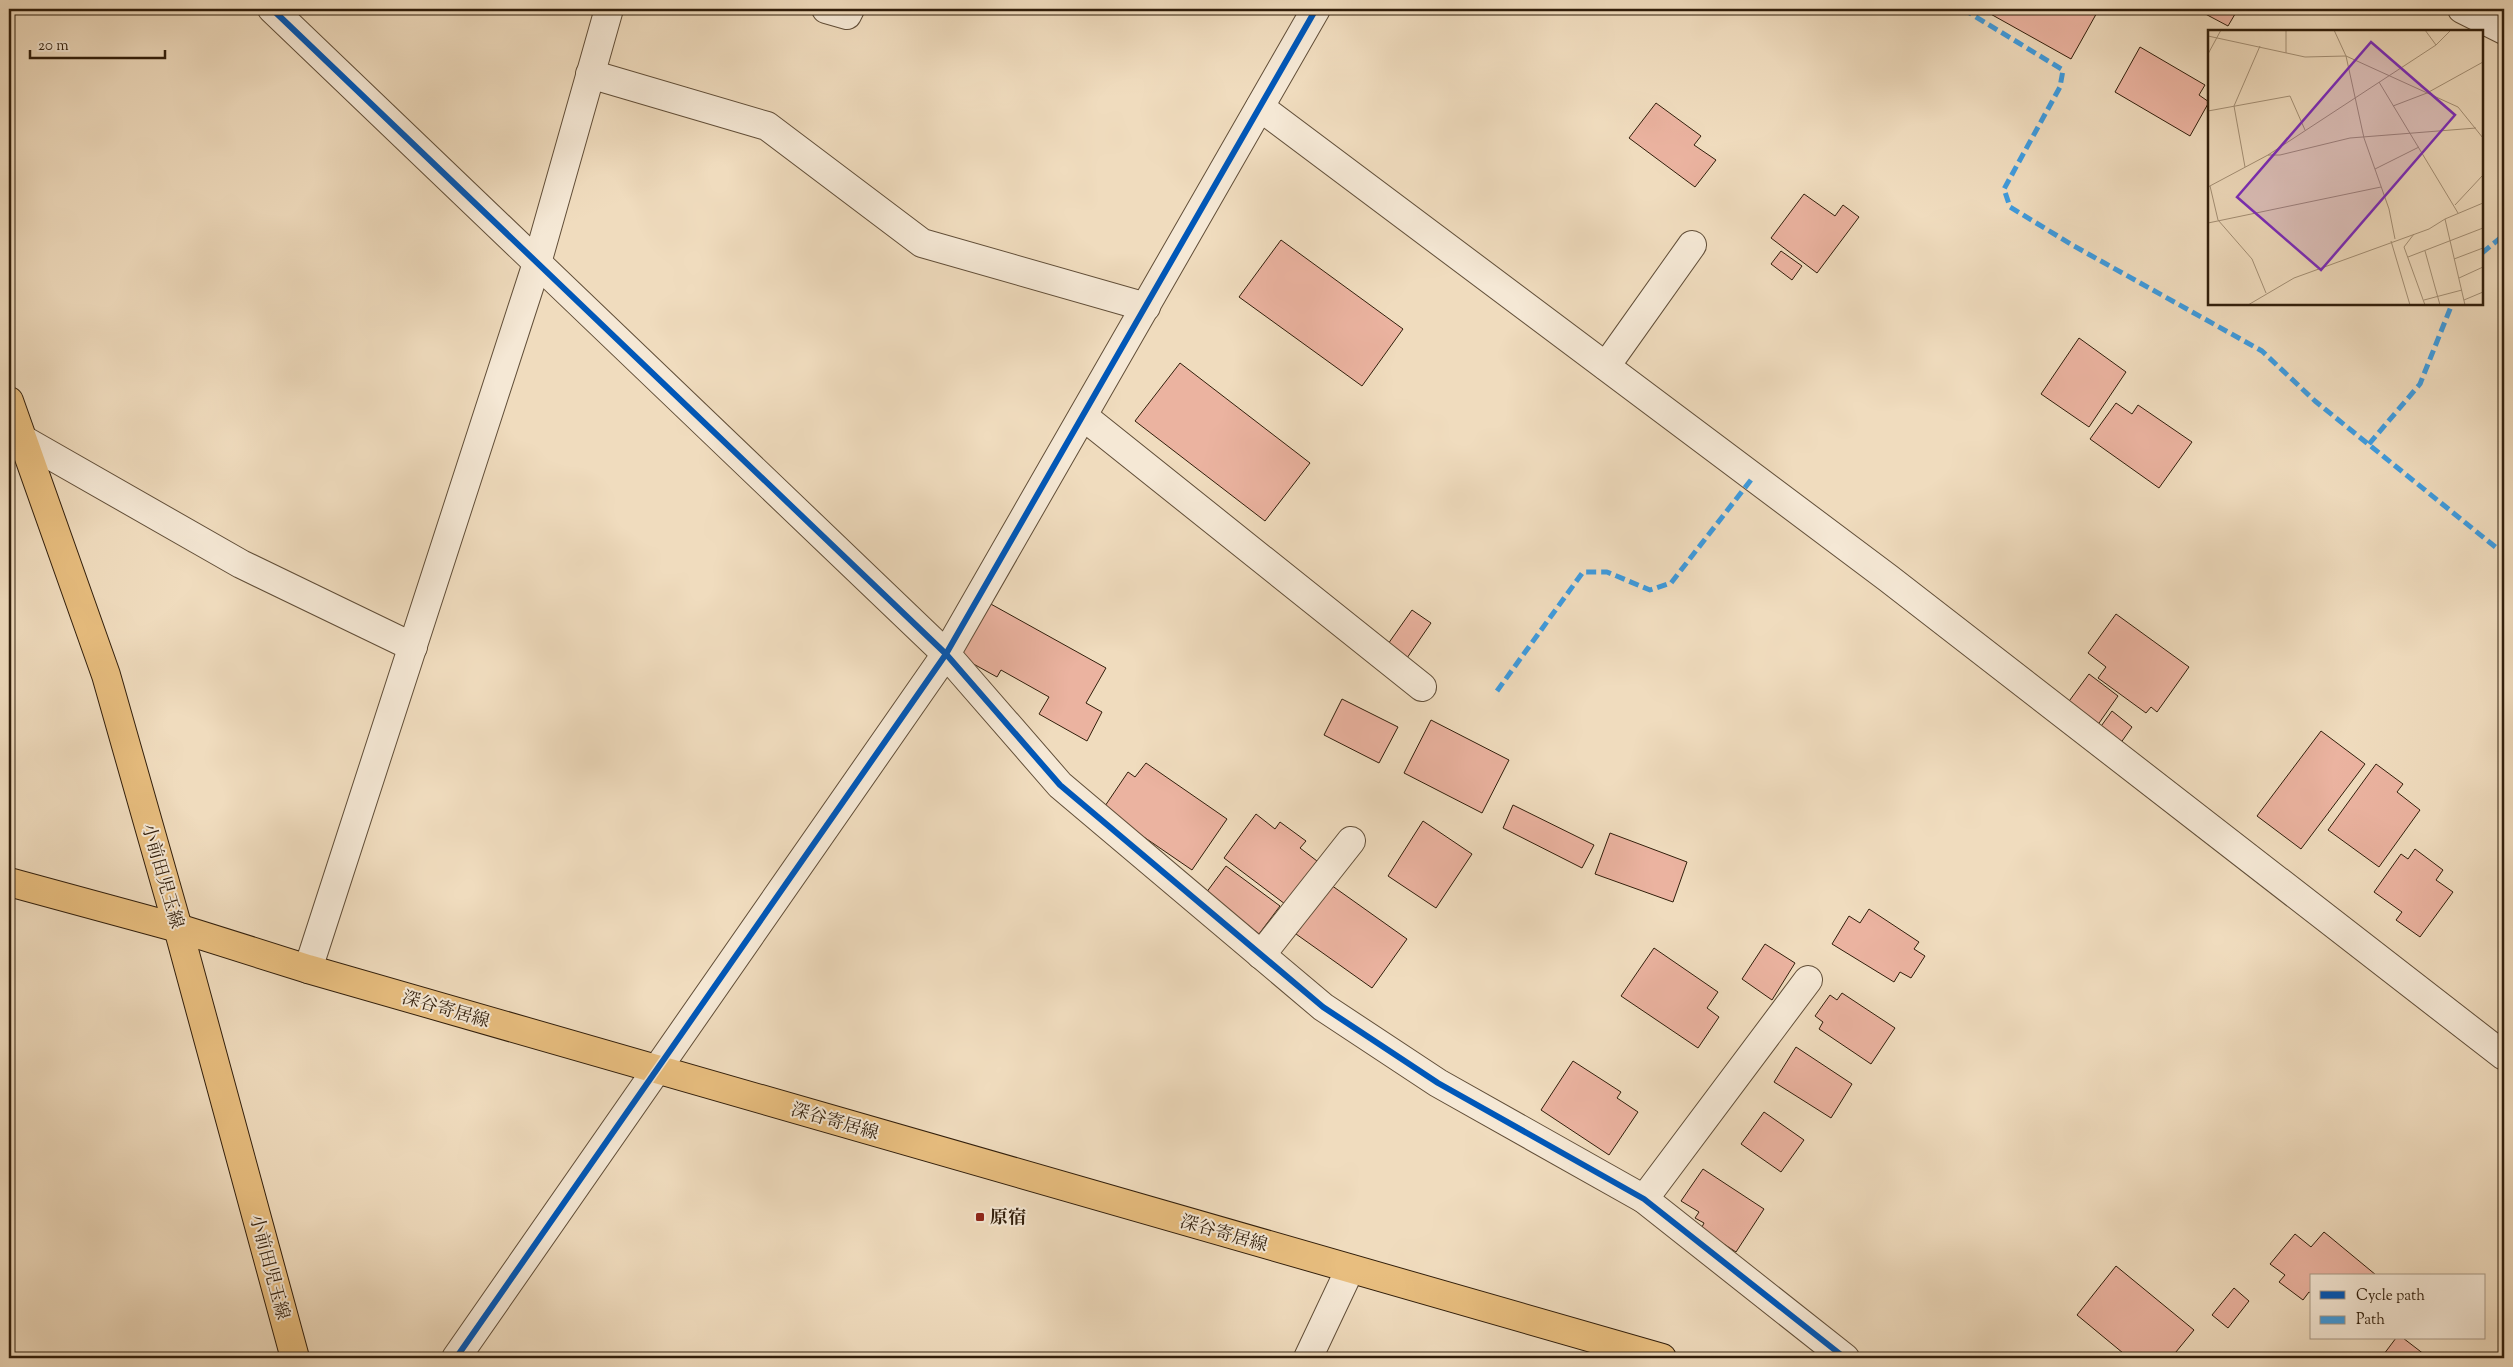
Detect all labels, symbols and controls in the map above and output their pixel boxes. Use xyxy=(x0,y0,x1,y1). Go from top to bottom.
scale bar xyxy=(30,28,165,60)
inset map xyxy=(2208,30,2483,305)
text: 20 m xyxy=(38,36,69,57)
street label: 小前田児玉線 xyxy=(134,821,188,932)
street label: 深谷寄居線 xyxy=(399,986,492,1036)
street label: 深谷寄居線 xyxy=(788,1098,881,1148)
place label: 原宿 xyxy=(990,1206,1026,1232)
street label: 深谷寄居線 xyxy=(1177,1210,1270,1260)
marker: 原宿 xyxy=(974,1211,986,1223)
street label: 小前田児玉線 xyxy=(242,1212,295,1323)
legend xyxy=(2310,1274,2486,1340)
text: Cycle path xyxy=(2356,1286,2425,1307)
text: Path xyxy=(2356,1310,2385,1331)

